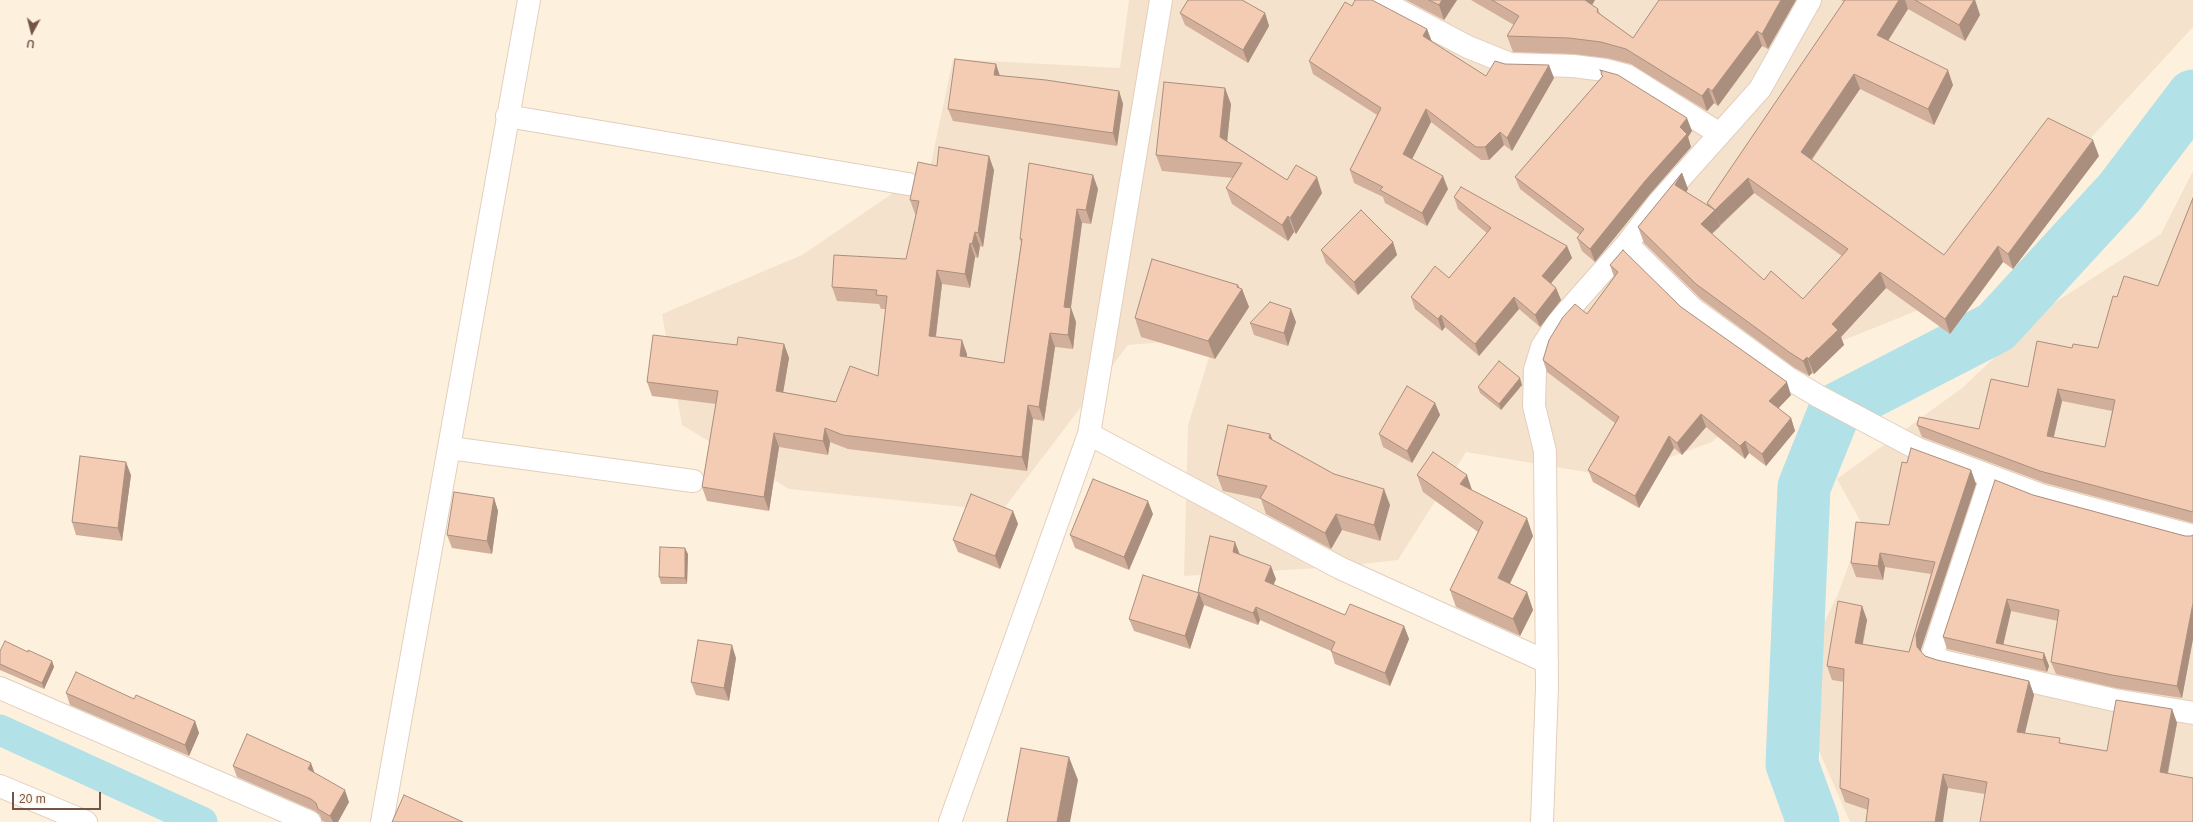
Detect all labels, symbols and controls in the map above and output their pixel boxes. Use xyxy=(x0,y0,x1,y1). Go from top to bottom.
north arrow xyxy=(12,12,52,52)
text: U xyxy=(26,37,35,50)
scale bar xyxy=(14,784,103,810)
text: 20 m xyxy=(19,792,46,806)

